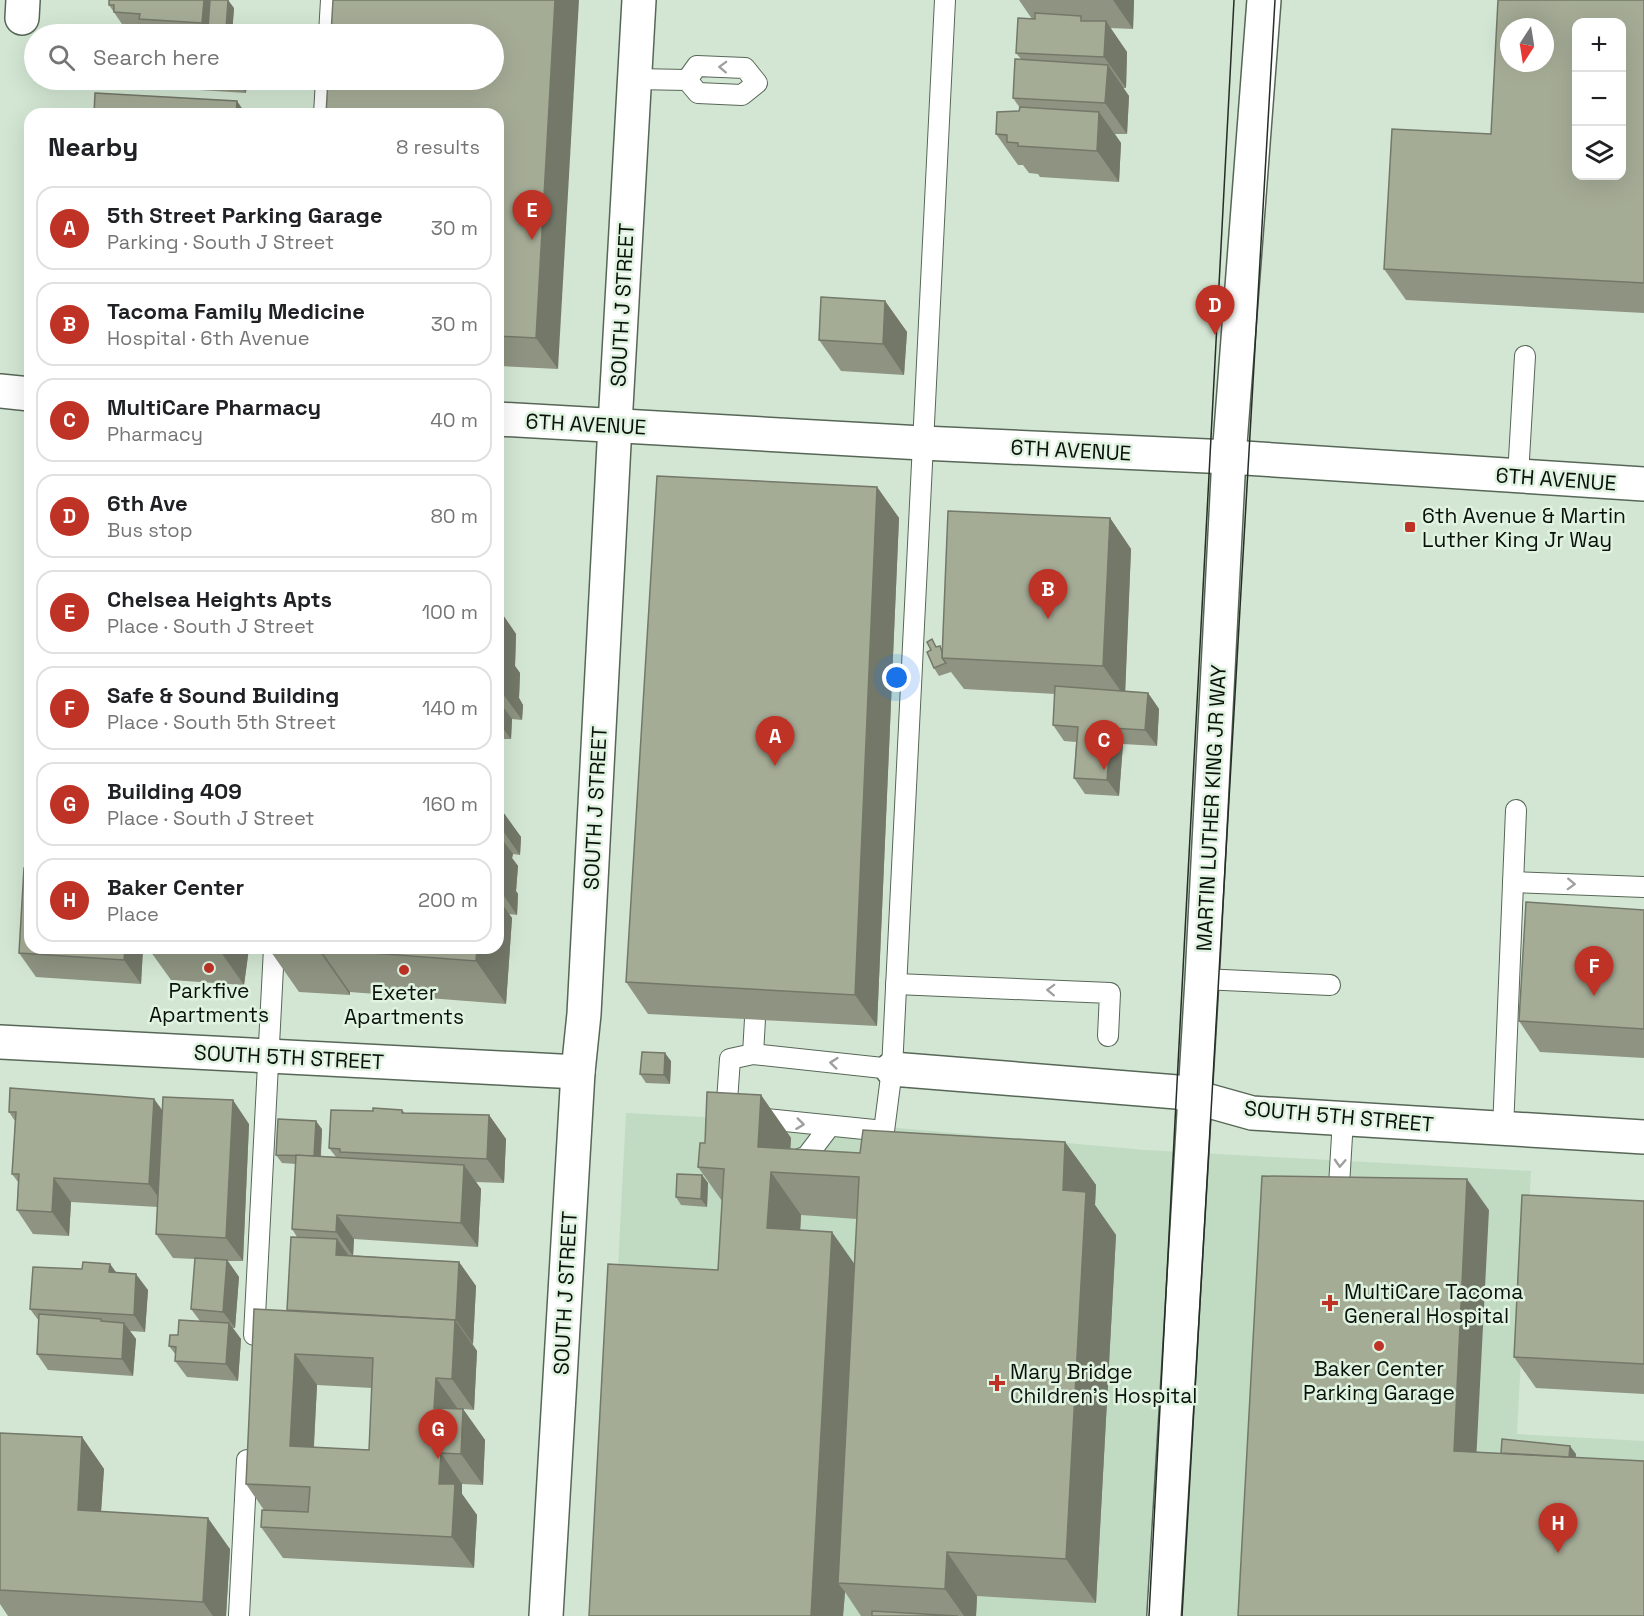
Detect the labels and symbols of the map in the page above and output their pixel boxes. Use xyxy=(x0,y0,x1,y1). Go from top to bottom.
north arrow xyxy=(1500,18,1554,72)
one-way arrow xyxy=(719,61,728,73)
pin: E xyxy=(512,190,552,240)
street label: SOUTH J STREET xyxy=(604,222,640,388)
pin: D xyxy=(1196,286,1234,335)
street label: 6TH AVENUE xyxy=(525,407,647,441)
street label: 6TH AVENUE xyxy=(1010,433,1132,467)
street label: 6TH AVENUE xyxy=(1495,461,1617,497)
place label: 6th Avenue & Martin Luther King Jr Way xyxy=(1422,502,1626,553)
marker: 6th Avenue & Martin Luther King Jr Way xyxy=(1403,520,1417,534)
pin: B xyxy=(1028,570,1068,619)
your location xyxy=(882,663,911,692)
street label: MARTIN LUTHER KING JR WAY xyxy=(1190,664,1232,952)
pin: A xyxy=(756,716,794,766)
pin: C xyxy=(1084,720,1124,770)
street label: SOUTH J STREET xyxy=(577,725,613,891)
one-way arrow xyxy=(1567,878,1576,891)
pin: F xyxy=(1574,946,1614,996)
marker: Parkfive Apartments xyxy=(202,961,216,975)
marker: Exeter Apartments xyxy=(397,963,411,977)
place label: Parkfive Apartments xyxy=(149,977,269,1028)
place label: Exeter Apartments xyxy=(344,979,464,1030)
one-way arrow xyxy=(1047,984,1056,997)
street label: SOUTH 5TH STREET xyxy=(193,1039,385,1075)
one-way arrow xyxy=(829,1057,839,1070)
street label: SOUTH 5TH STREET xyxy=(1243,1094,1435,1138)
one-way arrow xyxy=(796,1117,805,1130)
one-way arrow xyxy=(1334,1159,1347,1168)
street label: SOUTH J STREET xyxy=(547,1210,583,1376)
place label: MultiCare Tacoma General Hospital xyxy=(1344,1278,1523,1329)
marker: MultiCare Tacoma General Hospital xyxy=(1321,1294,1339,1312)
marker: Baker Center Parking Garage xyxy=(1372,1339,1386,1353)
place label: Baker Center Parking Garage xyxy=(1303,1355,1455,1406)
place label: Mary Bridge Children's Hospital xyxy=(1010,1358,1197,1409)
marker: Mary Bridge Children's Hospital xyxy=(988,1374,1006,1392)
pin: G xyxy=(418,1410,458,1459)
pin: H xyxy=(1538,1504,1578,1553)

